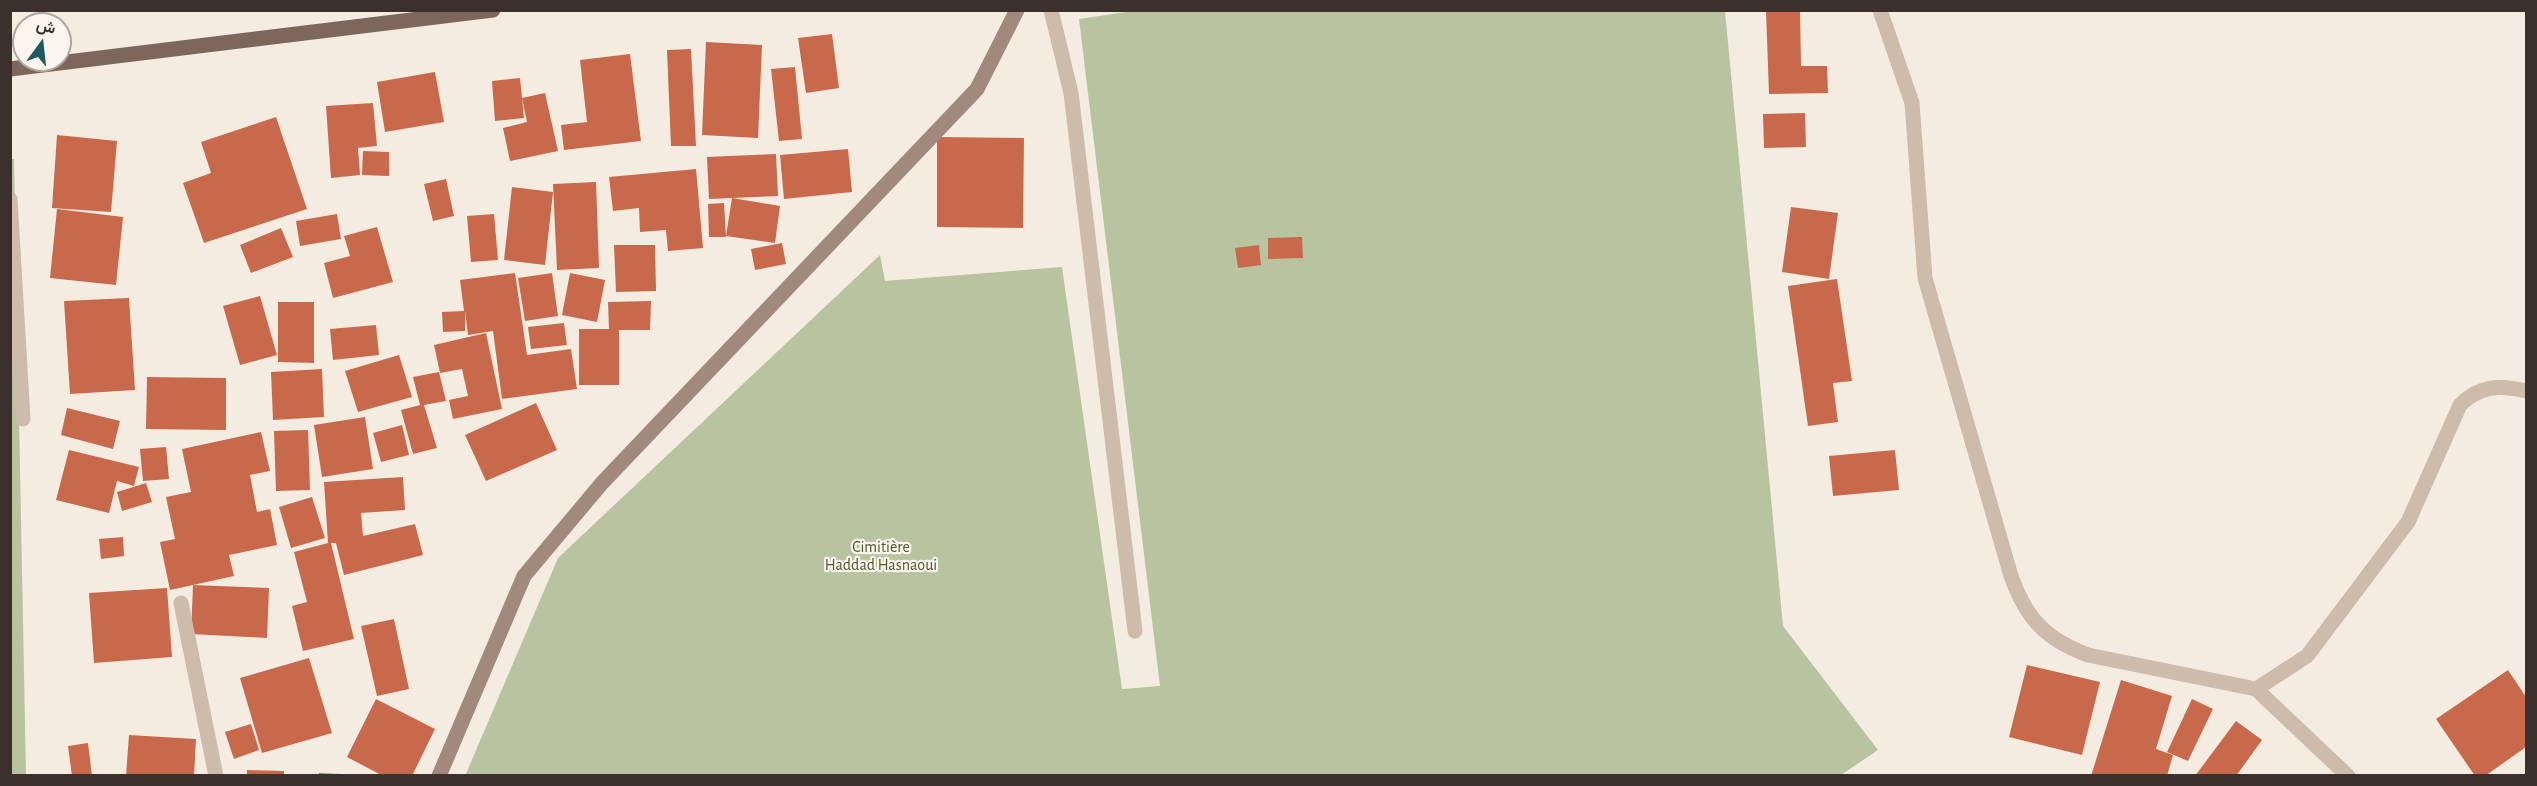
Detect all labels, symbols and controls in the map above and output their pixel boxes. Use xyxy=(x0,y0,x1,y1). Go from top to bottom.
north arrow xyxy=(12,12,72,72)
text: ش xyxy=(35,16,57,37)
park label: Cimitière Haddad Hasnaoui xyxy=(825,537,937,575)

